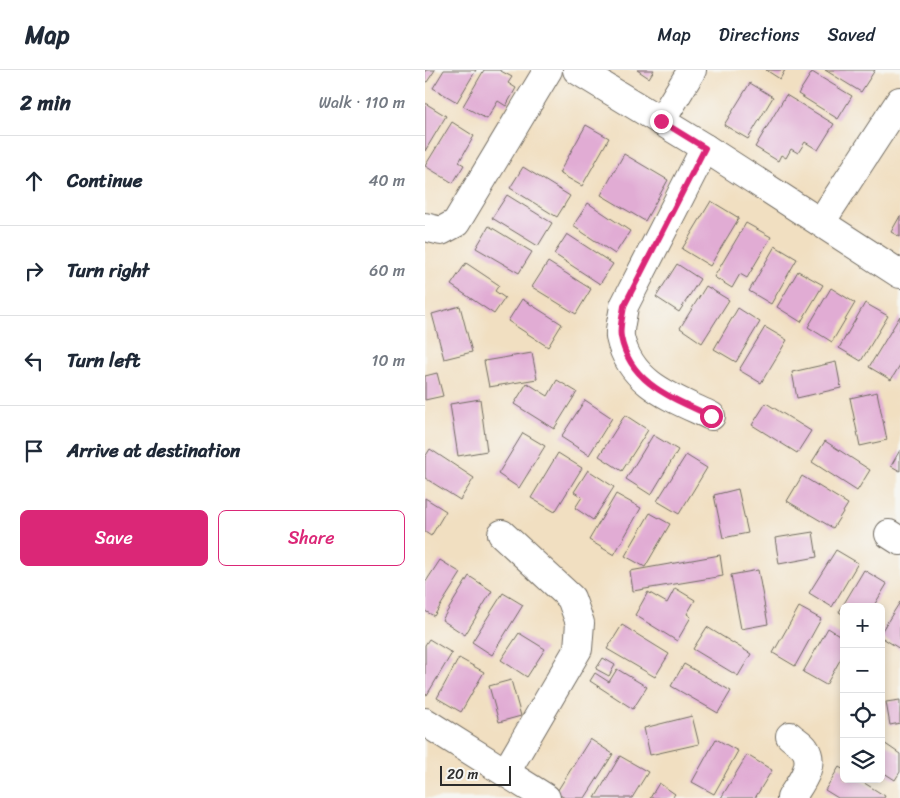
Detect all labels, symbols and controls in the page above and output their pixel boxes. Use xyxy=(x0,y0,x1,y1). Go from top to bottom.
text: Map xyxy=(25,14,69,56)
text: Map xyxy=(658,19,691,51)
text: Directions xyxy=(719,19,800,51)
text: Saved xyxy=(828,19,875,51)
text: 2 min xyxy=(20,84,71,122)
text: Walk · 110 m xyxy=(319,88,405,117)
route end xyxy=(650,110,673,133)
text: Continue xyxy=(67,164,143,197)
text: 40 m xyxy=(368,166,405,195)
icon: ahead xyxy=(20,167,48,195)
text: Turn right xyxy=(67,254,149,287)
text: 60 m xyxy=(369,256,405,285)
icon: right xyxy=(20,257,48,285)
text: Turn left xyxy=(67,344,140,377)
text: 10 m xyxy=(372,346,405,375)
icon: left xyxy=(20,347,48,375)
route start xyxy=(700,405,723,428)
text: Arrive at destination xyxy=(67,434,240,467)
icon: arrive xyxy=(20,437,48,465)
button: Save xyxy=(20,510,208,566)
button: Share xyxy=(218,510,405,566)
map controls xyxy=(840,603,885,783)
button: + xyxy=(840,603,885,648)
button: − xyxy=(840,648,885,693)
button: locate xyxy=(840,693,885,738)
button: layers xyxy=(840,738,885,783)
text: 20 m xyxy=(447,762,478,787)
scale bar xyxy=(440,763,511,786)

